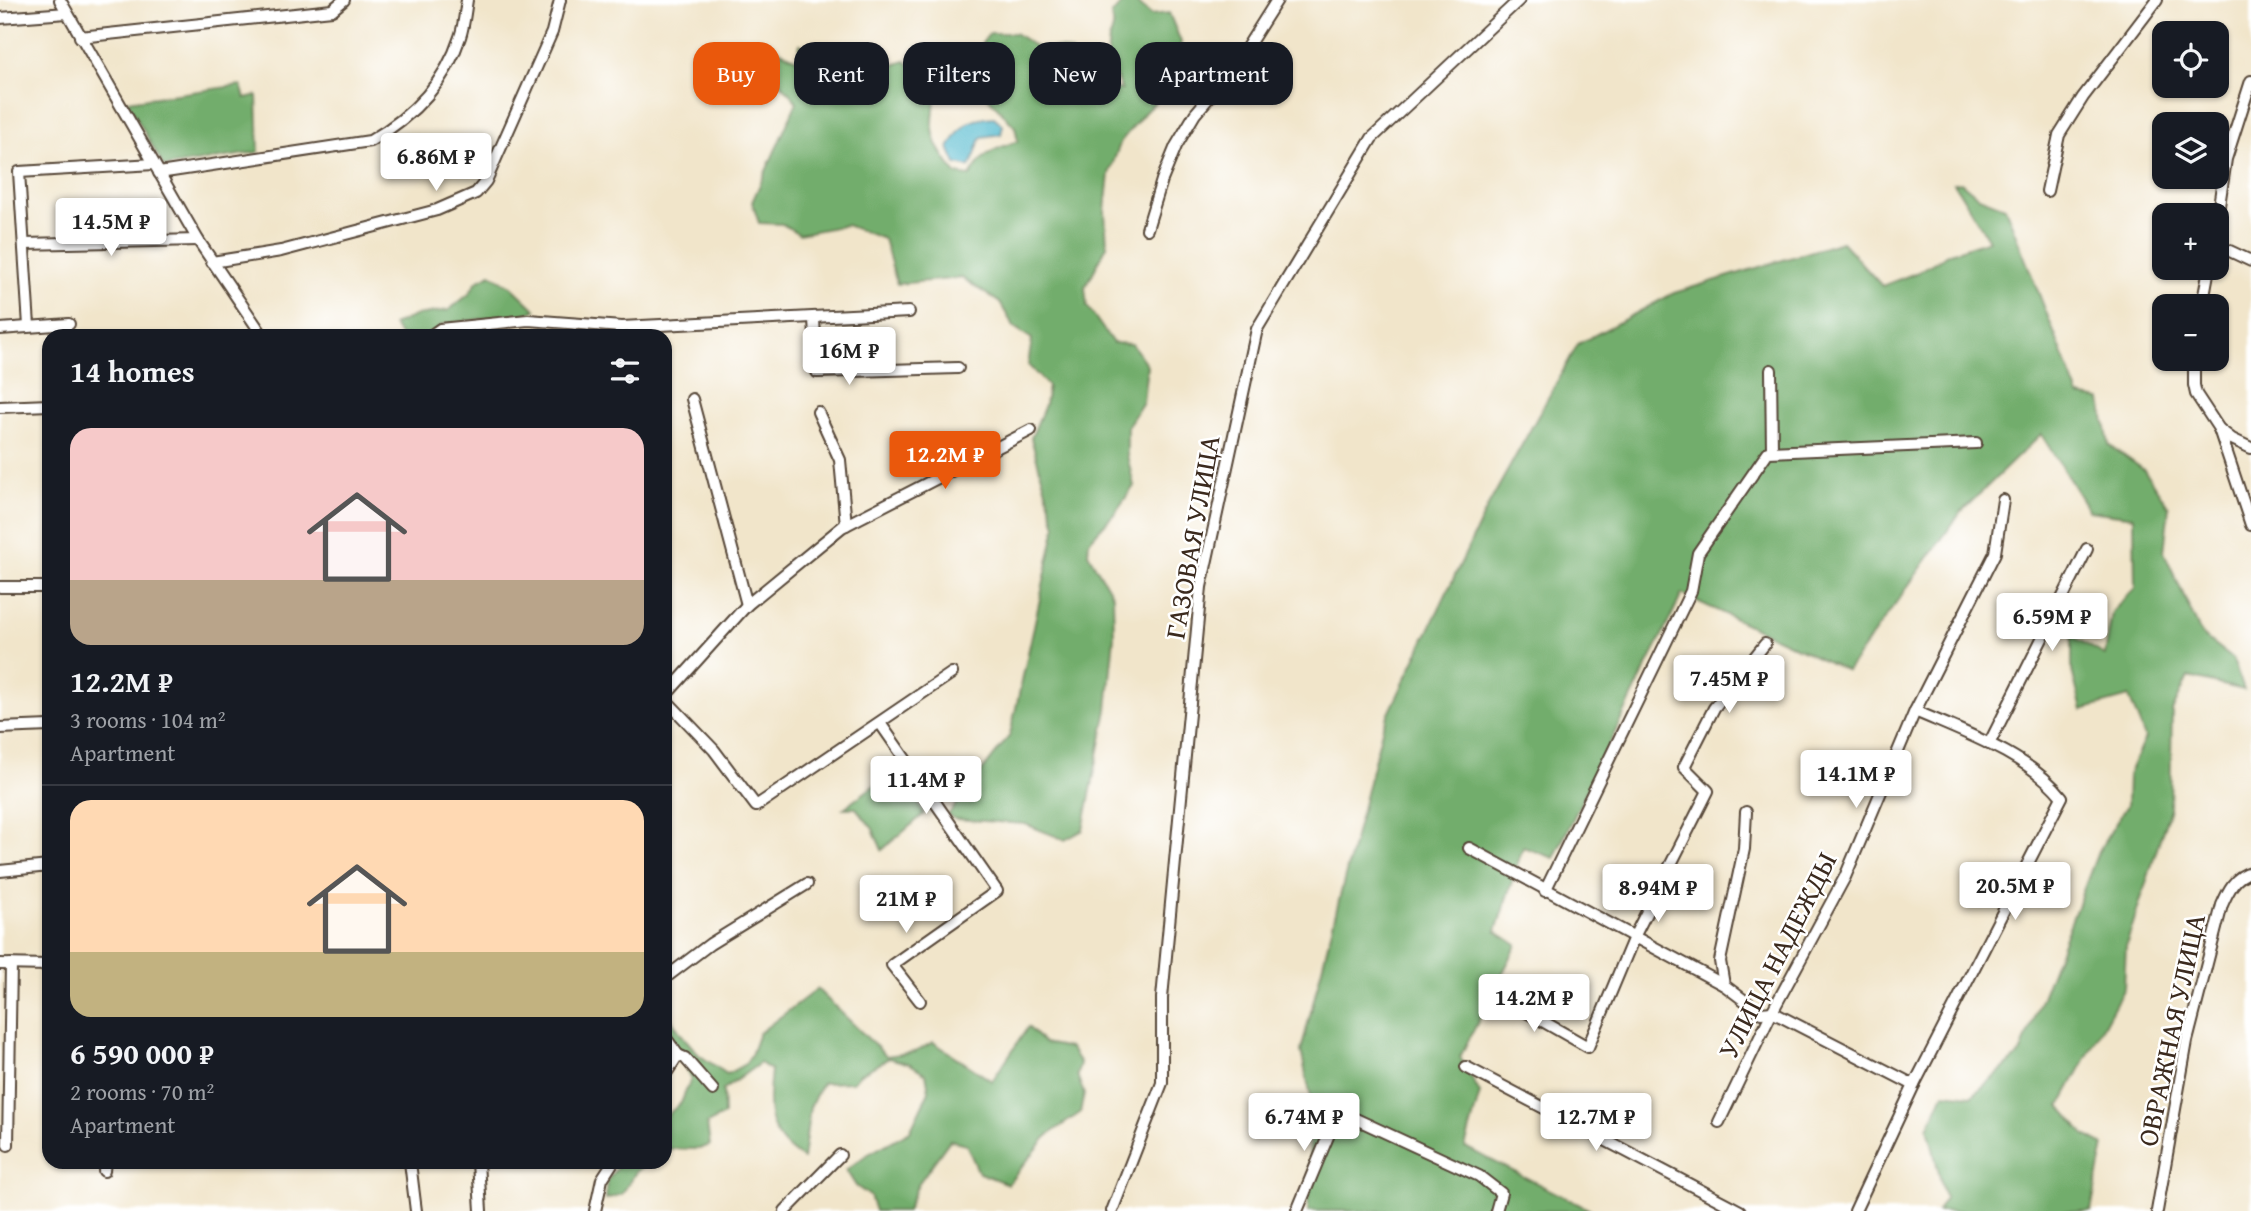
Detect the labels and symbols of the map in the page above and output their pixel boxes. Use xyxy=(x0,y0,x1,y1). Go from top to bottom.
pin: 6.86M ₽ xyxy=(371,134,501,193)
pin: 14.5M ₽ xyxy=(46,198,176,258)
pin: 16M ₽ xyxy=(800,328,898,387)
pin: 12.2M ₽ xyxy=(880,432,1010,491)
street label: ГАЗОВАЯ УЛИЦА xyxy=(1153,432,1230,642)
pin: 6.59M ₽ xyxy=(1987,594,2117,653)
pin: 7.45M ₽ xyxy=(1664,656,1794,715)
pin: 14.1M ₽ xyxy=(1791,750,1921,810)
pin: 11.4M ₽ xyxy=(861,756,991,816)
street label: УЛИЦА НАДЕЖДЫ xyxy=(1707,844,1846,1065)
pin: 20.5M ₽ xyxy=(1950,862,2080,922)
pin: 8.94M ₽ xyxy=(1593,864,1723,924)
pin: 21M ₽ xyxy=(857,876,955,935)
street label: ОВРАЖНАЯ УЛИЦА xyxy=(2126,910,2215,1150)
pin: 14.2M ₽ xyxy=(1469,974,1599,1034)
pin: 6.74M ₽ xyxy=(1239,1094,1369,1153)
pin: 12.7M ₽ xyxy=(1531,1094,1661,1153)

